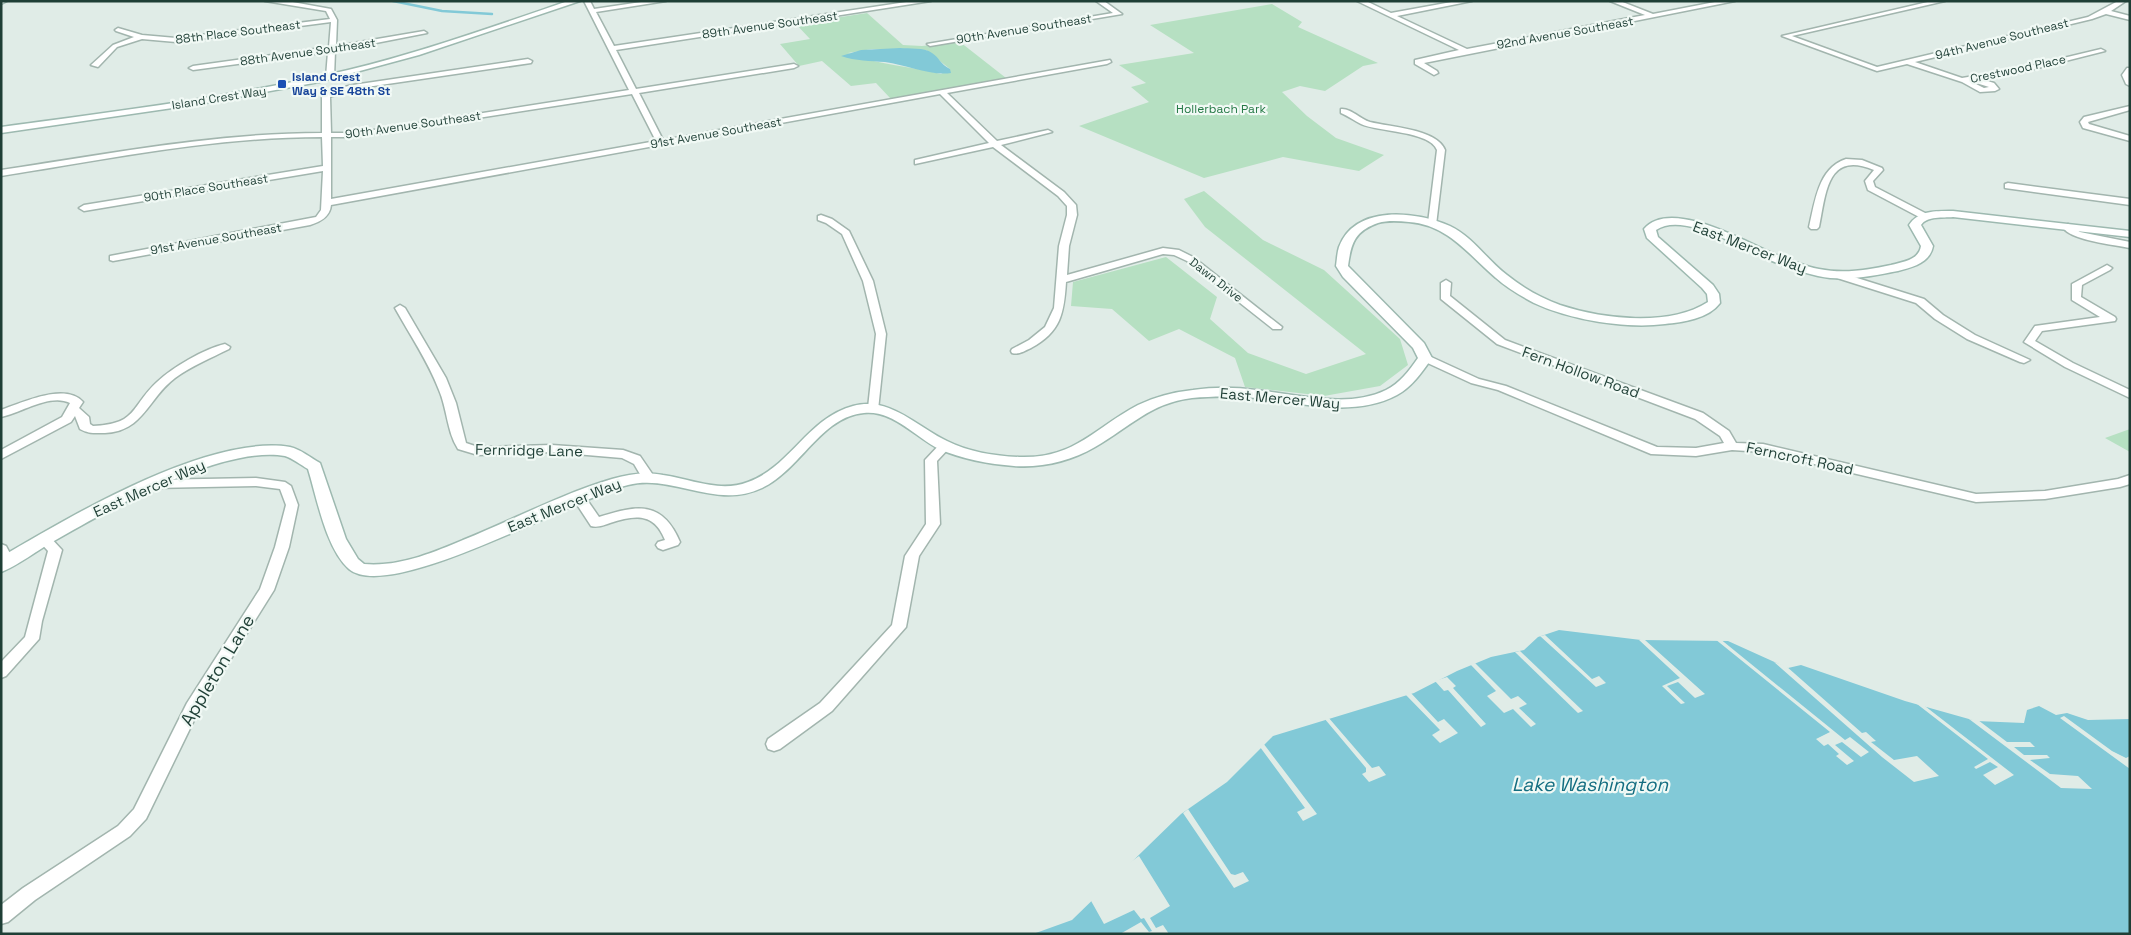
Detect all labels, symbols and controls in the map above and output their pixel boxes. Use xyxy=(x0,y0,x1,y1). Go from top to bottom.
street label: 89th Avenue Southeast xyxy=(701,8,839,42)
street label: 90th Avenue Southeast xyxy=(955,10,1093,48)
street label: 92nd Avenue Southeast xyxy=(1495,13,1635,53)
street label: 94th Avenue Southeast xyxy=(1934,15,2070,63)
street label: 88th Place Southeast xyxy=(175,16,301,48)
street label: 88th Avenue Southeast xyxy=(239,35,377,69)
street label: Crestwood Place xyxy=(1969,51,2067,87)
place label: Island Crest Way & SE 48th St xyxy=(292,69,391,99)
marker: Island Crest Way & SE 48th St xyxy=(276,78,288,90)
street label: Island Crest Way xyxy=(171,83,267,113)
park label: Hollerbach Park xyxy=(1176,101,1266,117)
street label: 90th Avenue Southeast xyxy=(344,108,482,142)
street label: 91st Avenue Southeast xyxy=(649,114,783,152)
street label: 90th Place Southeast xyxy=(143,170,269,206)
street label: East Mercer Way xyxy=(1690,217,1810,277)
street label: 91st Avenue Southeast xyxy=(149,220,283,258)
street label: Dawn Drive xyxy=(1186,254,1246,306)
street label: Fern Hollow Road xyxy=(1520,342,1642,402)
street label: East Mercer Way xyxy=(1219,383,1341,413)
street label: Ferncroft Road xyxy=(1745,437,1855,479)
street label: Fernridge Lane xyxy=(475,440,583,460)
street label: East Mercer Way xyxy=(90,455,208,521)
street label: East Mercer Way xyxy=(505,474,623,536)
street label: Appleton Lane xyxy=(175,610,259,730)
water label: Lake Washington xyxy=(1512,772,1668,797)

